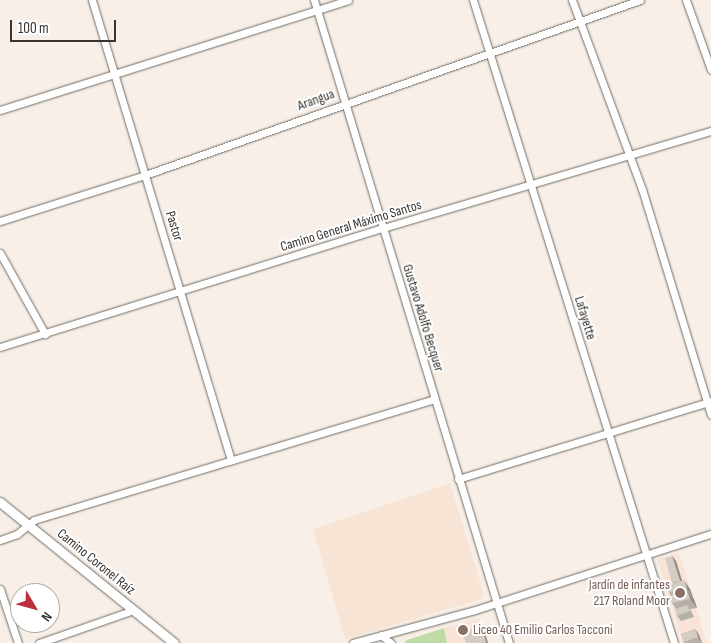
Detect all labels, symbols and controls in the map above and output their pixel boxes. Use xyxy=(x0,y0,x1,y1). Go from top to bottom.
scale bar xyxy=(12,10,119,42)
text: 100 m xyxy=(18,19,49,38)
street label: Arangua xyxy=(295,86,337,114)
street label: Camino General Máximo Santos xyxy=(278,196,424,256)
street label: Pastor xyxy=(162,209,186,243)
street label: Gustavo Adolfo Becquer xyxy=(399,262,447,374)
street label: Lafayette xyxy=(570,294,600,342)
street label: Camino Coronel Raíz xyxy=(54,525,138,599)
place label: Jardín de infantes 217 Roland Moor xyxy=(589,577,670,610)
north arrow xyxy=(10,583,60,633)
marker: Jardín de infantes 217 Roland Moor xyxy=(674,587,686,599)
text: N xyxy=(38,609,56,625)
place label: Liceo 40 Emilio Carlos Tacconi xyxy=(473,622,612,638)
marker: Liceo 40 Emilio Carlos Tacconi xyxy=(457,624,469,636)

